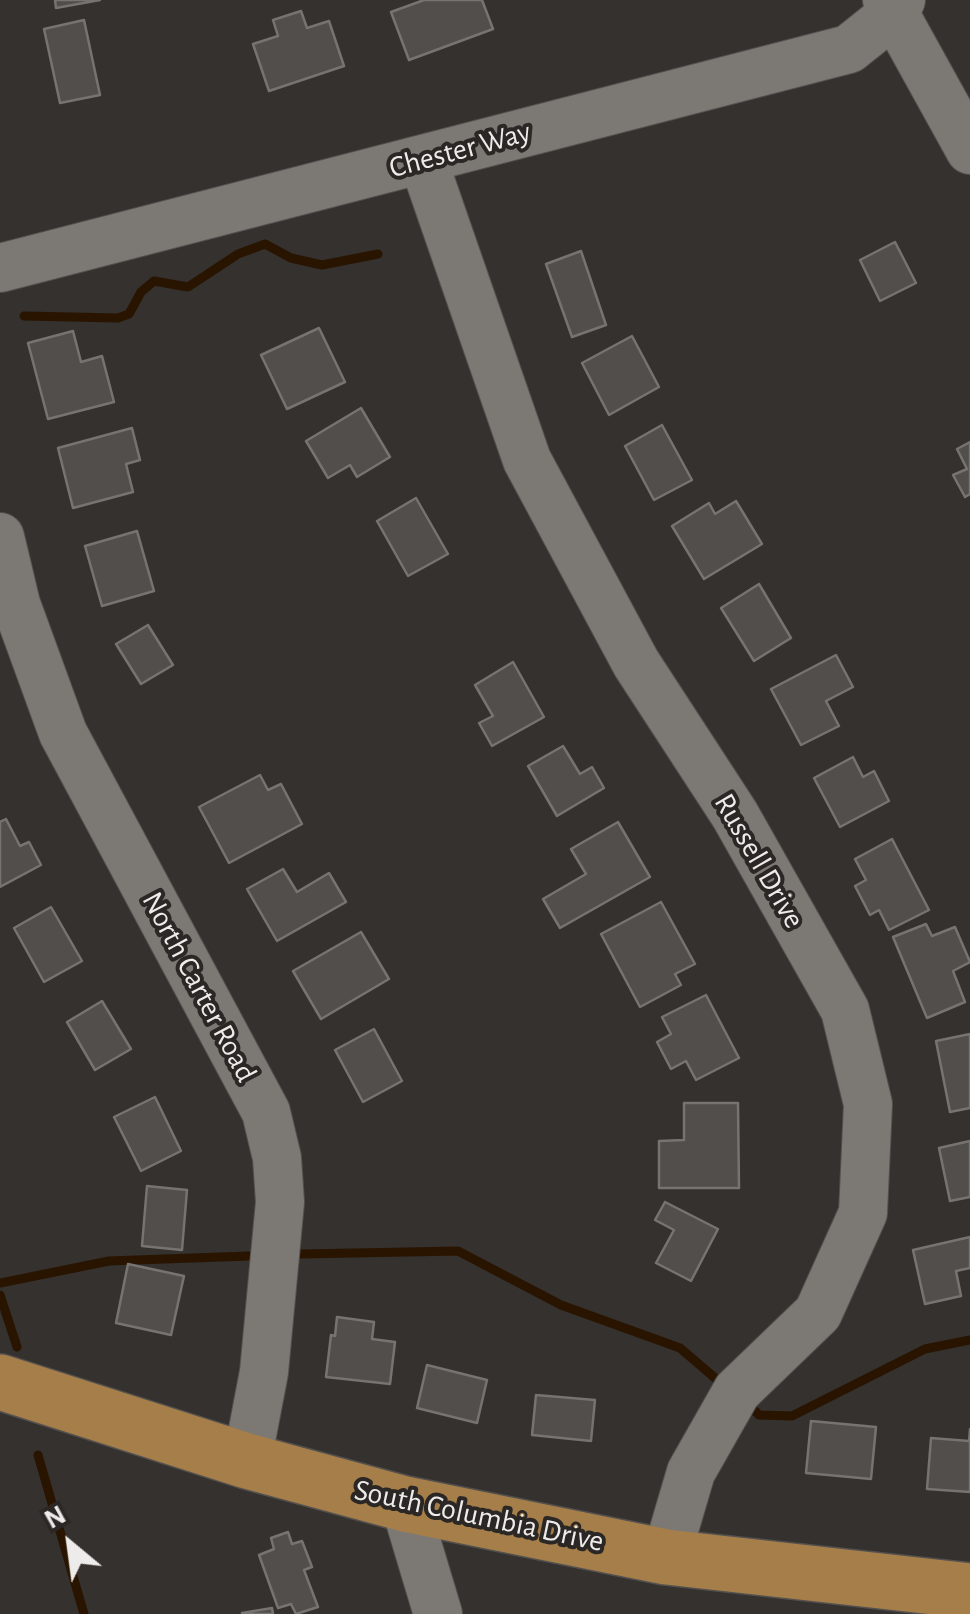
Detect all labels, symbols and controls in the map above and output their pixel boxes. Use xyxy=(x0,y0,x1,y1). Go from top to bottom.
street label: Chester Way xyxy=(385,114,535,186)
street label: Russell Drive xyxy=(706,787,812,935)
street label: North Carter Road xyxy=(134,886,264,1088)
street label: South Columbia Drive xyxy=(351,1472,607,1560)
north arrow xyxy=(20,1494,120,1594)
text: N xyxy=(40,1501,71,1535)

